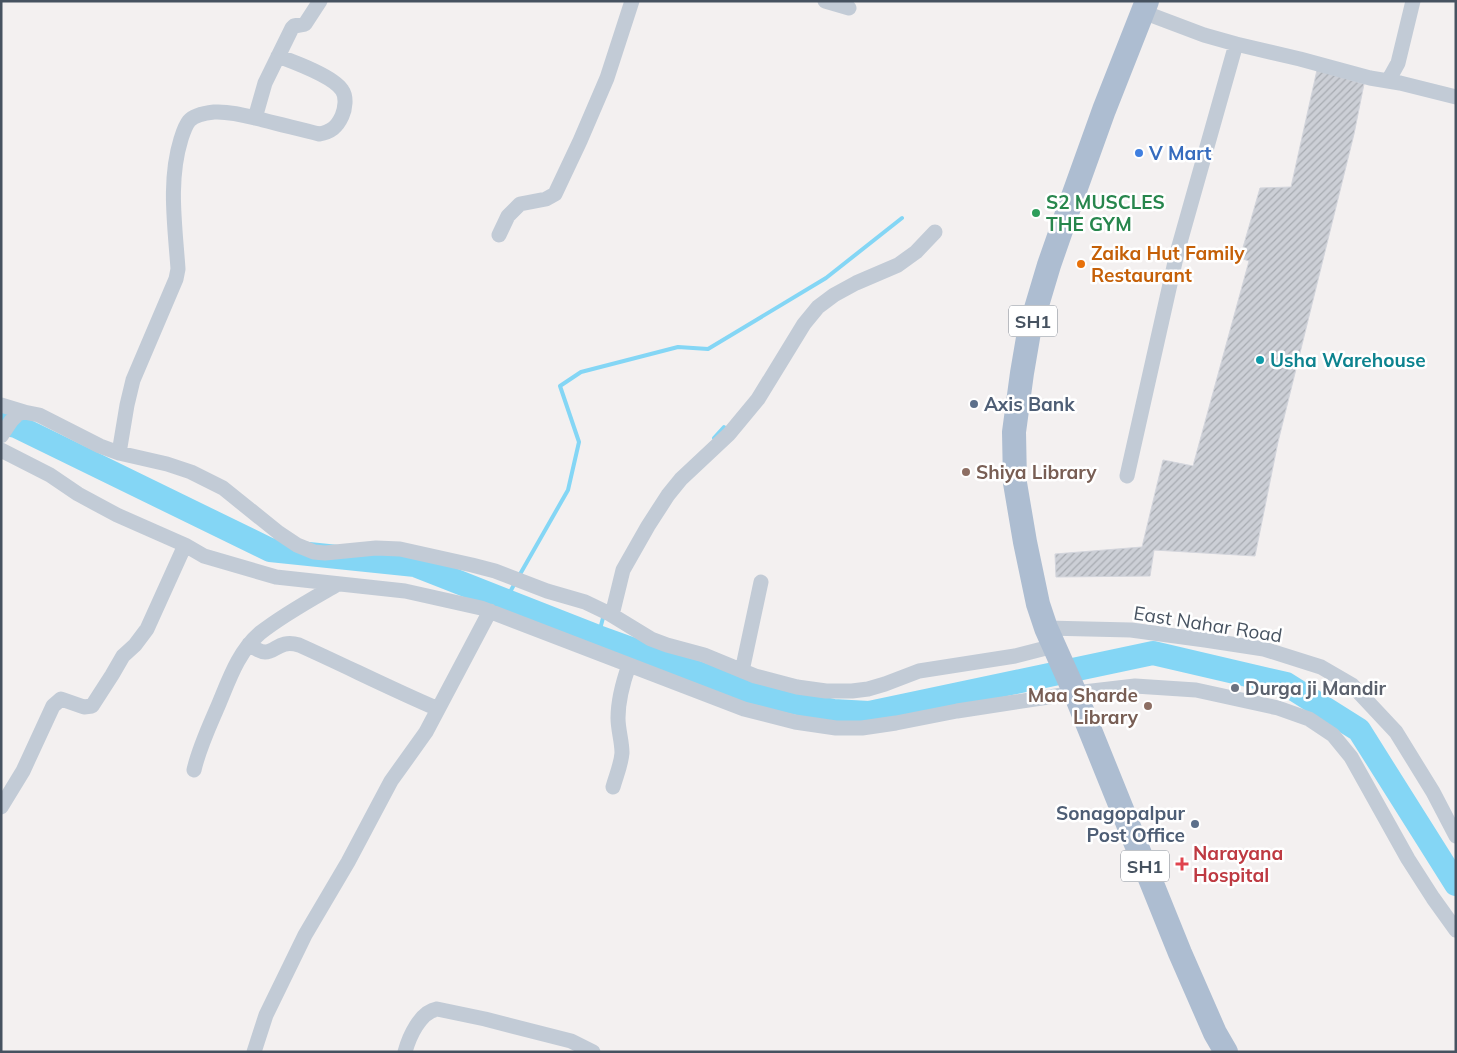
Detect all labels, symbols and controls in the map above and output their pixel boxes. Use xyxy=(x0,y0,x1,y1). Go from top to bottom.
place label: V Mart xyxy=(1148,141,1211,165)
marker: V Mart xyxy=(1133,147,1145,159)
place label: S2 MUSCLES THE GYM xyxy=(1046,190,1165,236)
marker: S2 MUSCLES THE GYM xyxy=(1030,207,1042,219)
place label: Zaika Hut Family Restaurant xyxy=(1091,241,1245,287)
marker: Zaika Hut Family Restaurant xyxy=(1075,258,1087,270)
road number: SH1 xyxy=(1009,306,1057,336)
place label: Usha Warehouse xyxy=(1270,348,1426,372)
marker: Usha Warehouse xyxy=(1254,354,1266,366)
place label: Axis Bank xyxy=(984,392,1075,416)
marker: Axis Bank xyxy=(968,398,980,410)
place label: Shiya Library xyxy=(976,460,1097,484)
marker: Shiya Library xyxy=(960,466,972,478)
street label: East Nahar Road xyxy=(1132,600,1284,648)
place label: Durga ji Mandir xyxy=(1245,676,1387,700)
marker: Durga ji Mandir xyxy=(1229,682,1241,694)
place label: Maa Sharde Library xyxy=(1028,683,1139,729)
marker: Maa Sharde Library xyxy=(1142,700,1154,712)
place label: Sonagopalpur Post Office xyxy=(1056,801,1186,847)
marker: Sonagopalpur Post Office xyxy=(1189,818,1201,830)
place label: Narayana Hospital xyxy=(1193,841,1283,887)
road number: SH1 xyxy=(1121,850,1169,881)
marker: Narayana Hospital xyxy=(1175,857,1189,871)

